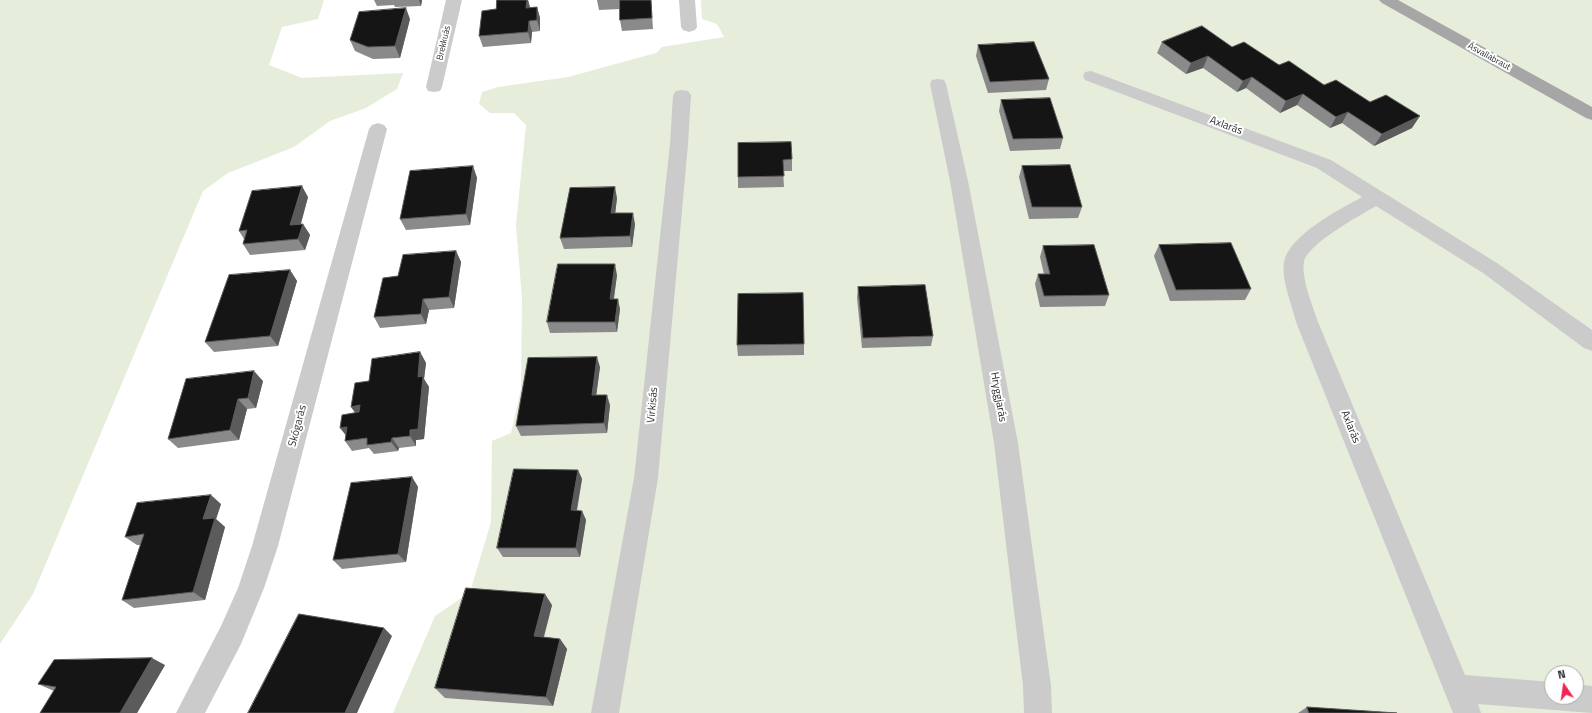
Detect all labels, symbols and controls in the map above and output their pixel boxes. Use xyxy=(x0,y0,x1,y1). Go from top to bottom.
street label: Brekkuás xyxy=(435,25,453,61)
street label: Ásvallabraut xyxy=(1466,41,1512,73)
street label: Axlarás xyxy=(1208,114,1244,138)
street label: Hryggjarás xyxy=(987,371,1009,423)
street label: Virkisás xyxy=(645,386,661,424)
street label: Skógarás xyxy=(286,404,310,448)
street label: Axlarás xyxy=(1338,409,1362,445)
north arrow xyxy=(1544,665,1584,705)
text: N xyxy=(1556,666,1567,683)

